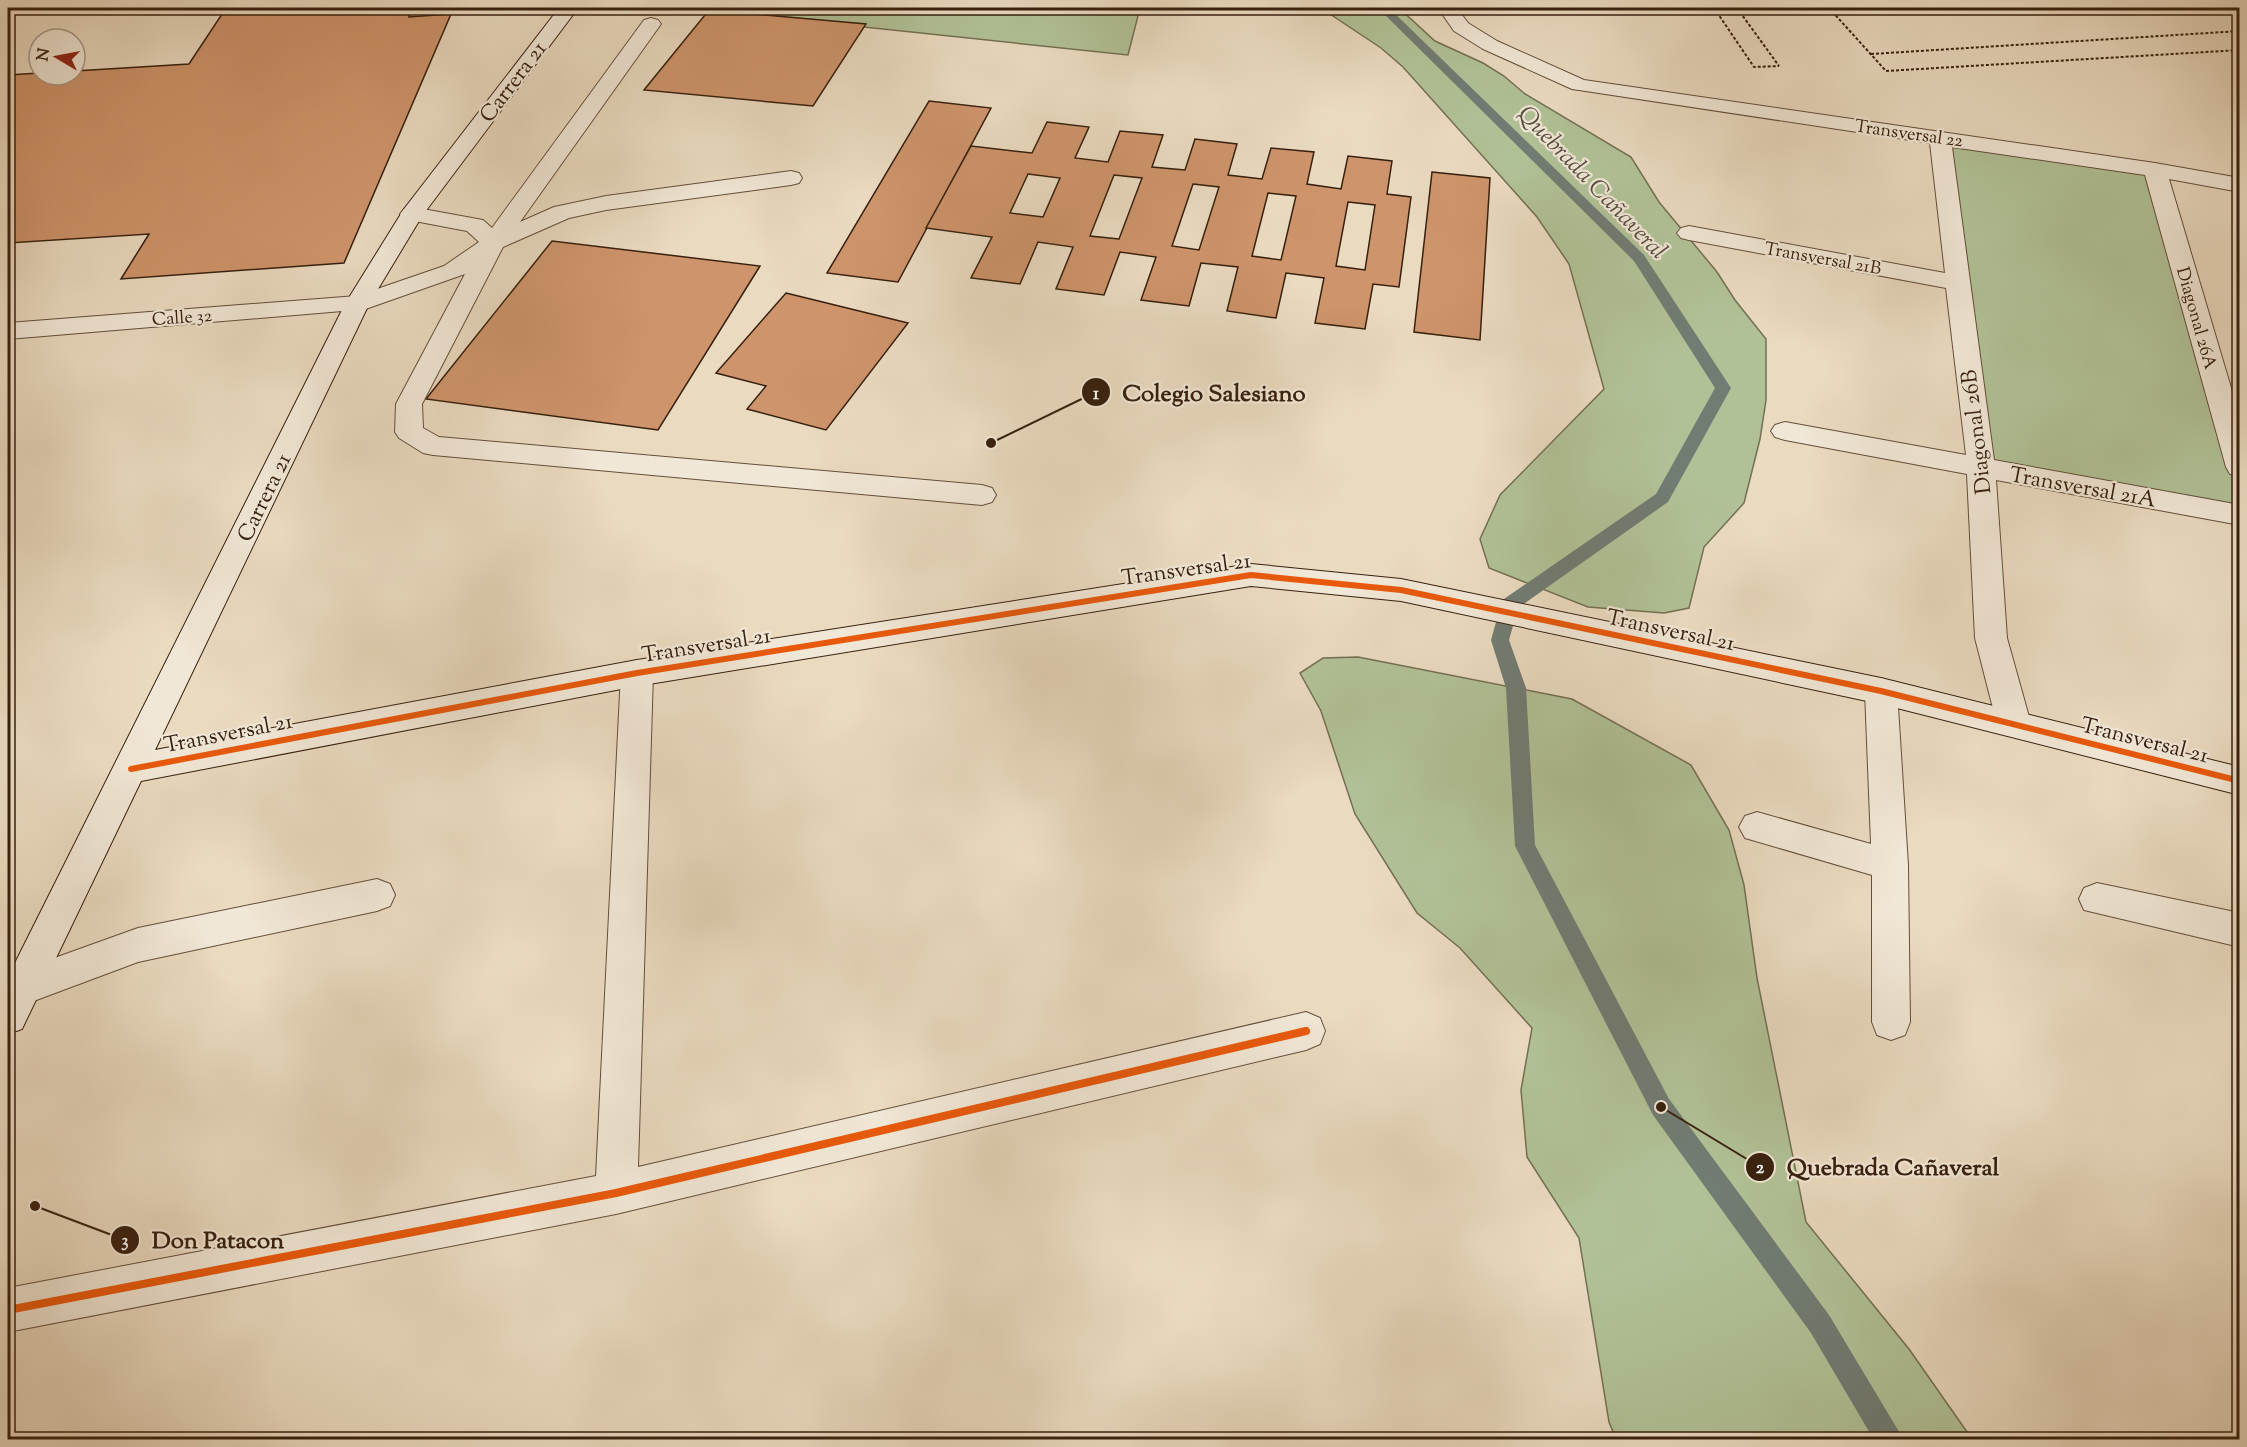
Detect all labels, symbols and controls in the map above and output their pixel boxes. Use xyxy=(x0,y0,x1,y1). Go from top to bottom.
north arrow xyxy=(27,27,87,87)
street label: Carrera 21 xyxy=(473,35,556,130)
text: N xyxy=(32,46,57,63)
water label: Quebrada Cañaveral xyxy=(1509,99,1674,268)
street label: Transversal 22 xyxy=(1853,115,1965,156)
street label: Transversal 21B xyxy=(1762,237,1883,283)
street label: Diagonal 26A xyxy=(2168,264,2222,373)
street label: Calle 32 xyxy=(151,304,214,334)
street label: Diagonal 26B xyxy=(1954,367,2001,496)
callout: Colegio Salesiano xyxy=(1081,371,1318,413)
text: Colegio Salesiano xyxy=(1122,378,1306,412)
text: 1 xyxy=(1093,382,1100,408)
street label: Carrera 21 xyxy=(231,448,301,548)
street label: Transversal 21A xyxy=(2007,460,2158,518)
street label: Transversal 21 xyxy=(1120,546,1254,596)
street label: Transversal 21 xyxy=(1603,603,1738,661)
street label: Transversal 21 xyxy=(640,621,774,673)
street label: Transversal 21 xyxy=(162,707,296,763)
street label: Transversal 21 xyxy=(2077,711,2212,773)
callout: Quebrada Cañaveral xyxy=(1745,1146,2011,1188)
text: Quebrada Cañaveral xyxy=(1787,1152,1999,1186)
text: 2 xyxy=(1756,1156,1765,1182)
callout: Don Patacon xyxy=(110,1219,297,1261)
text: Don Patacon xyxy=(152,1225,285,1259)
text: 3 xyxy=(121,1229,129,1255)

